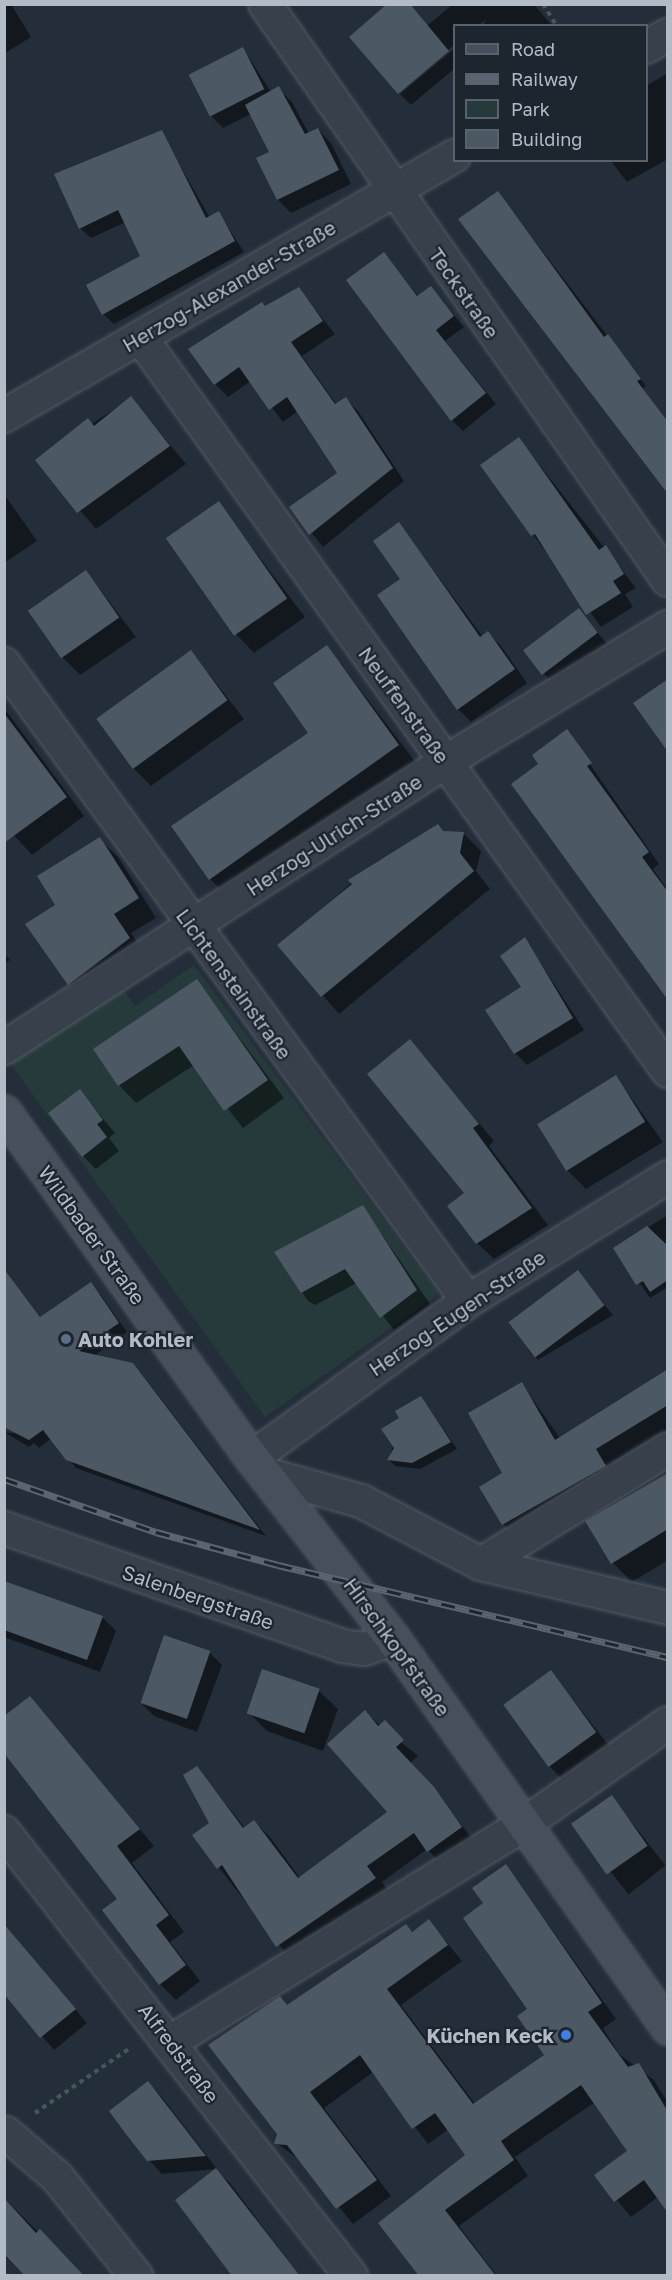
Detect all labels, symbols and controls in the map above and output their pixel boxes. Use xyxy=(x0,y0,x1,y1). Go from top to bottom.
legend xyxy=(453,24,648,162)
text: Road xyxy=(511,38,555,60)
text: Railway xyxy=(511,68,578,90)
text: Park xyxy=(511,98,550,120)
text: Building xyxy=(511,128,582,150)
street label: Herzog-Alexander-Straße xyxy=(118,215,340,357)
street label: Teckstraße xyxy=(424,243,504,343)
street label: Neuffenstraße xyxy=(354,642,454,768)
street label: Herzog-Ulrich-Straße xyxy=(242,769,426,901)
street label: Lichtensteinstraße xyxy=(171,904,297,1064)
street label: Wildbader Straße xyxy=(34,1161,150,1309)
street label: Herzog-Eugen-Straße xyxy=(364,1245,550,1381)
place label: Auto Kohler xyxy=(78,1327,193,1351)
marker: Auto Kohler xyxy=(59,1332,73,1346)
street label: Salenbergstraße xyxy=(119,1560,277,1634)
street label: Hirschkopfstraße xyxy=(339,1573,455,1721)
street label: Alfredstraße xyxy=(134,1998,224,2108)
place label: Küchen Keck xyxy=(426,2023,554,2047)
marker: Küchen Keck xyxy=(559,2028,573,2042)

